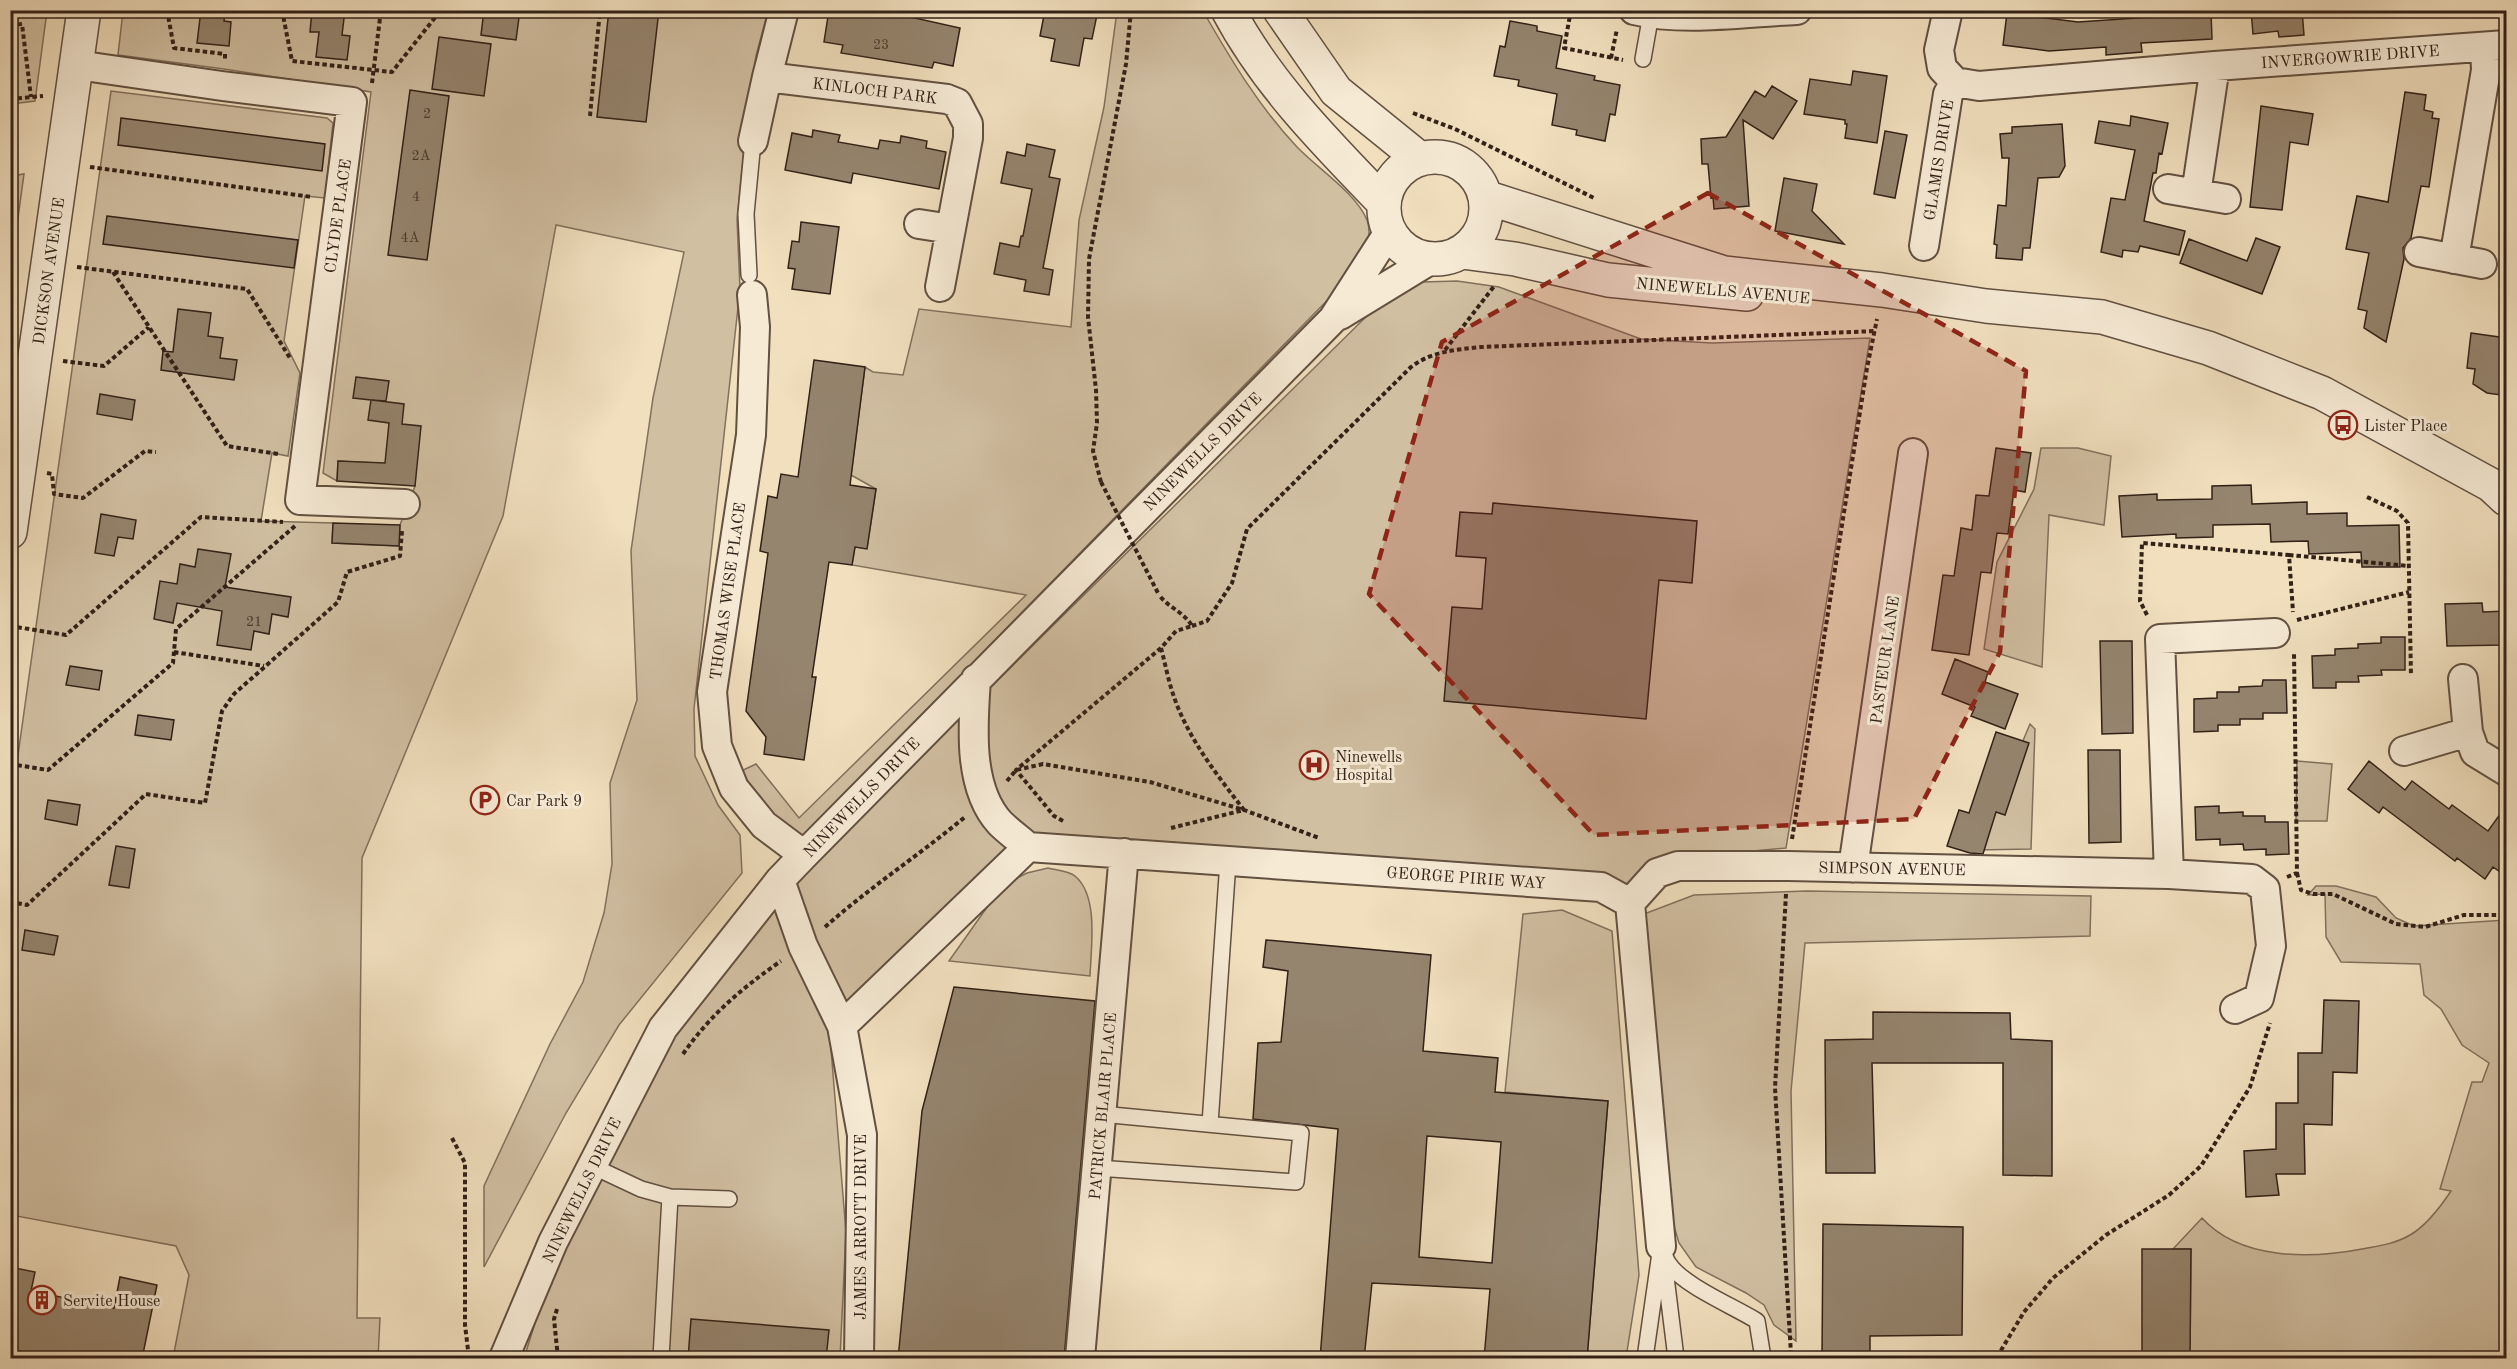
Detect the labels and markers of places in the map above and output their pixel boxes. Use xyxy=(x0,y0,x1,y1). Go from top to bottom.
bus stop icon: Lister Place xyxy=(2327,409,2359,441)
place label: Lister Place xyxy=(2364,419,2447,435)
hospital icon: Ninewells Hospital xyxy=(1298,749,1330,781)
place label: Ninewells Hospital xyxy=(1335,750,1402,784)
parking icon: Car Park 9 xyxy=(469,784,501,816)
place label: Car Park 9 xyxy=(506,794,582,810)
building icon: Servite House xyxy=(26,1284,58,1316)
place label: Servite House xyxy=(63,1294,160,1310)

